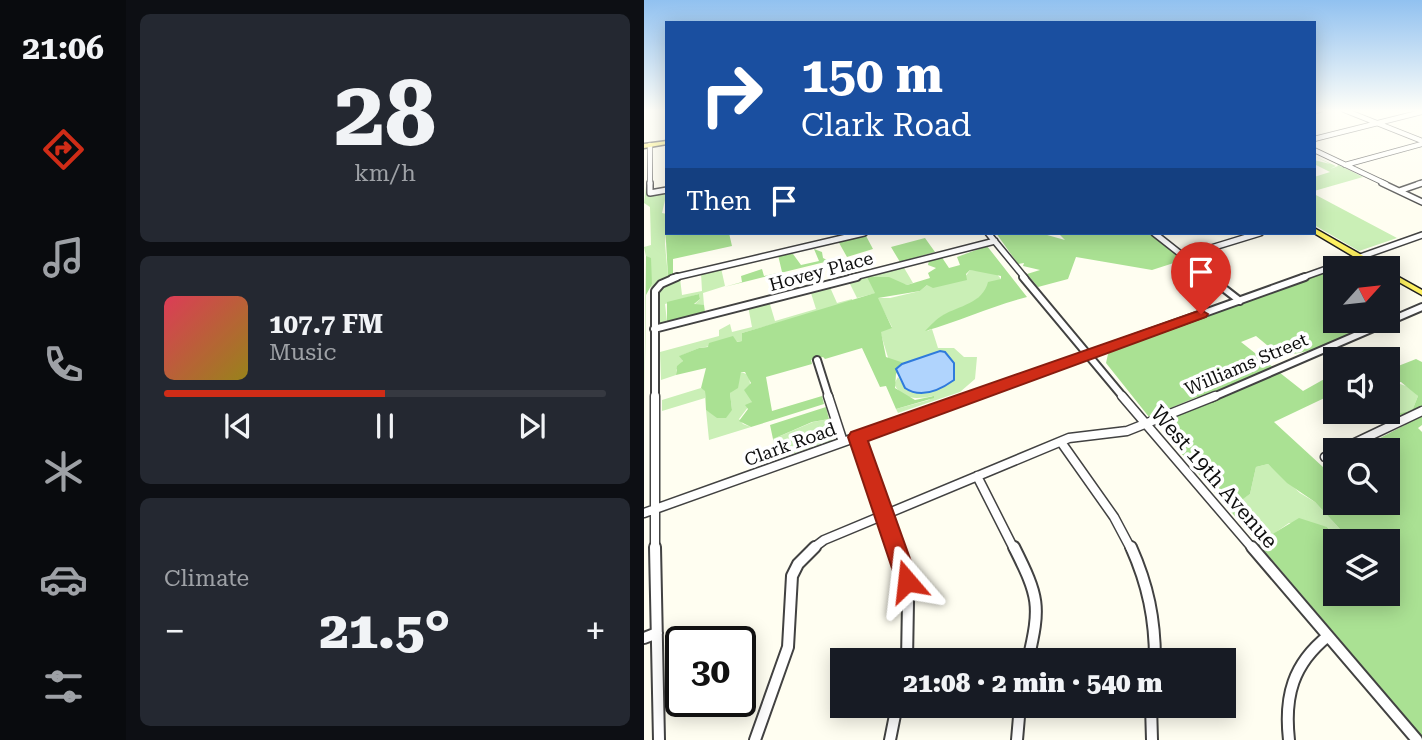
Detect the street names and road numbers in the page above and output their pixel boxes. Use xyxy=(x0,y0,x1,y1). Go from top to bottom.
street label: Hovey Place xyxy=(767,247,876,295)
street label: Williams Street xyxy=(1181,328,1311,399)
street label: West 19th Avenue xyxy=(1146,401,1282,553)
street label: Clark Road xyxy=(741,418,839,470)

